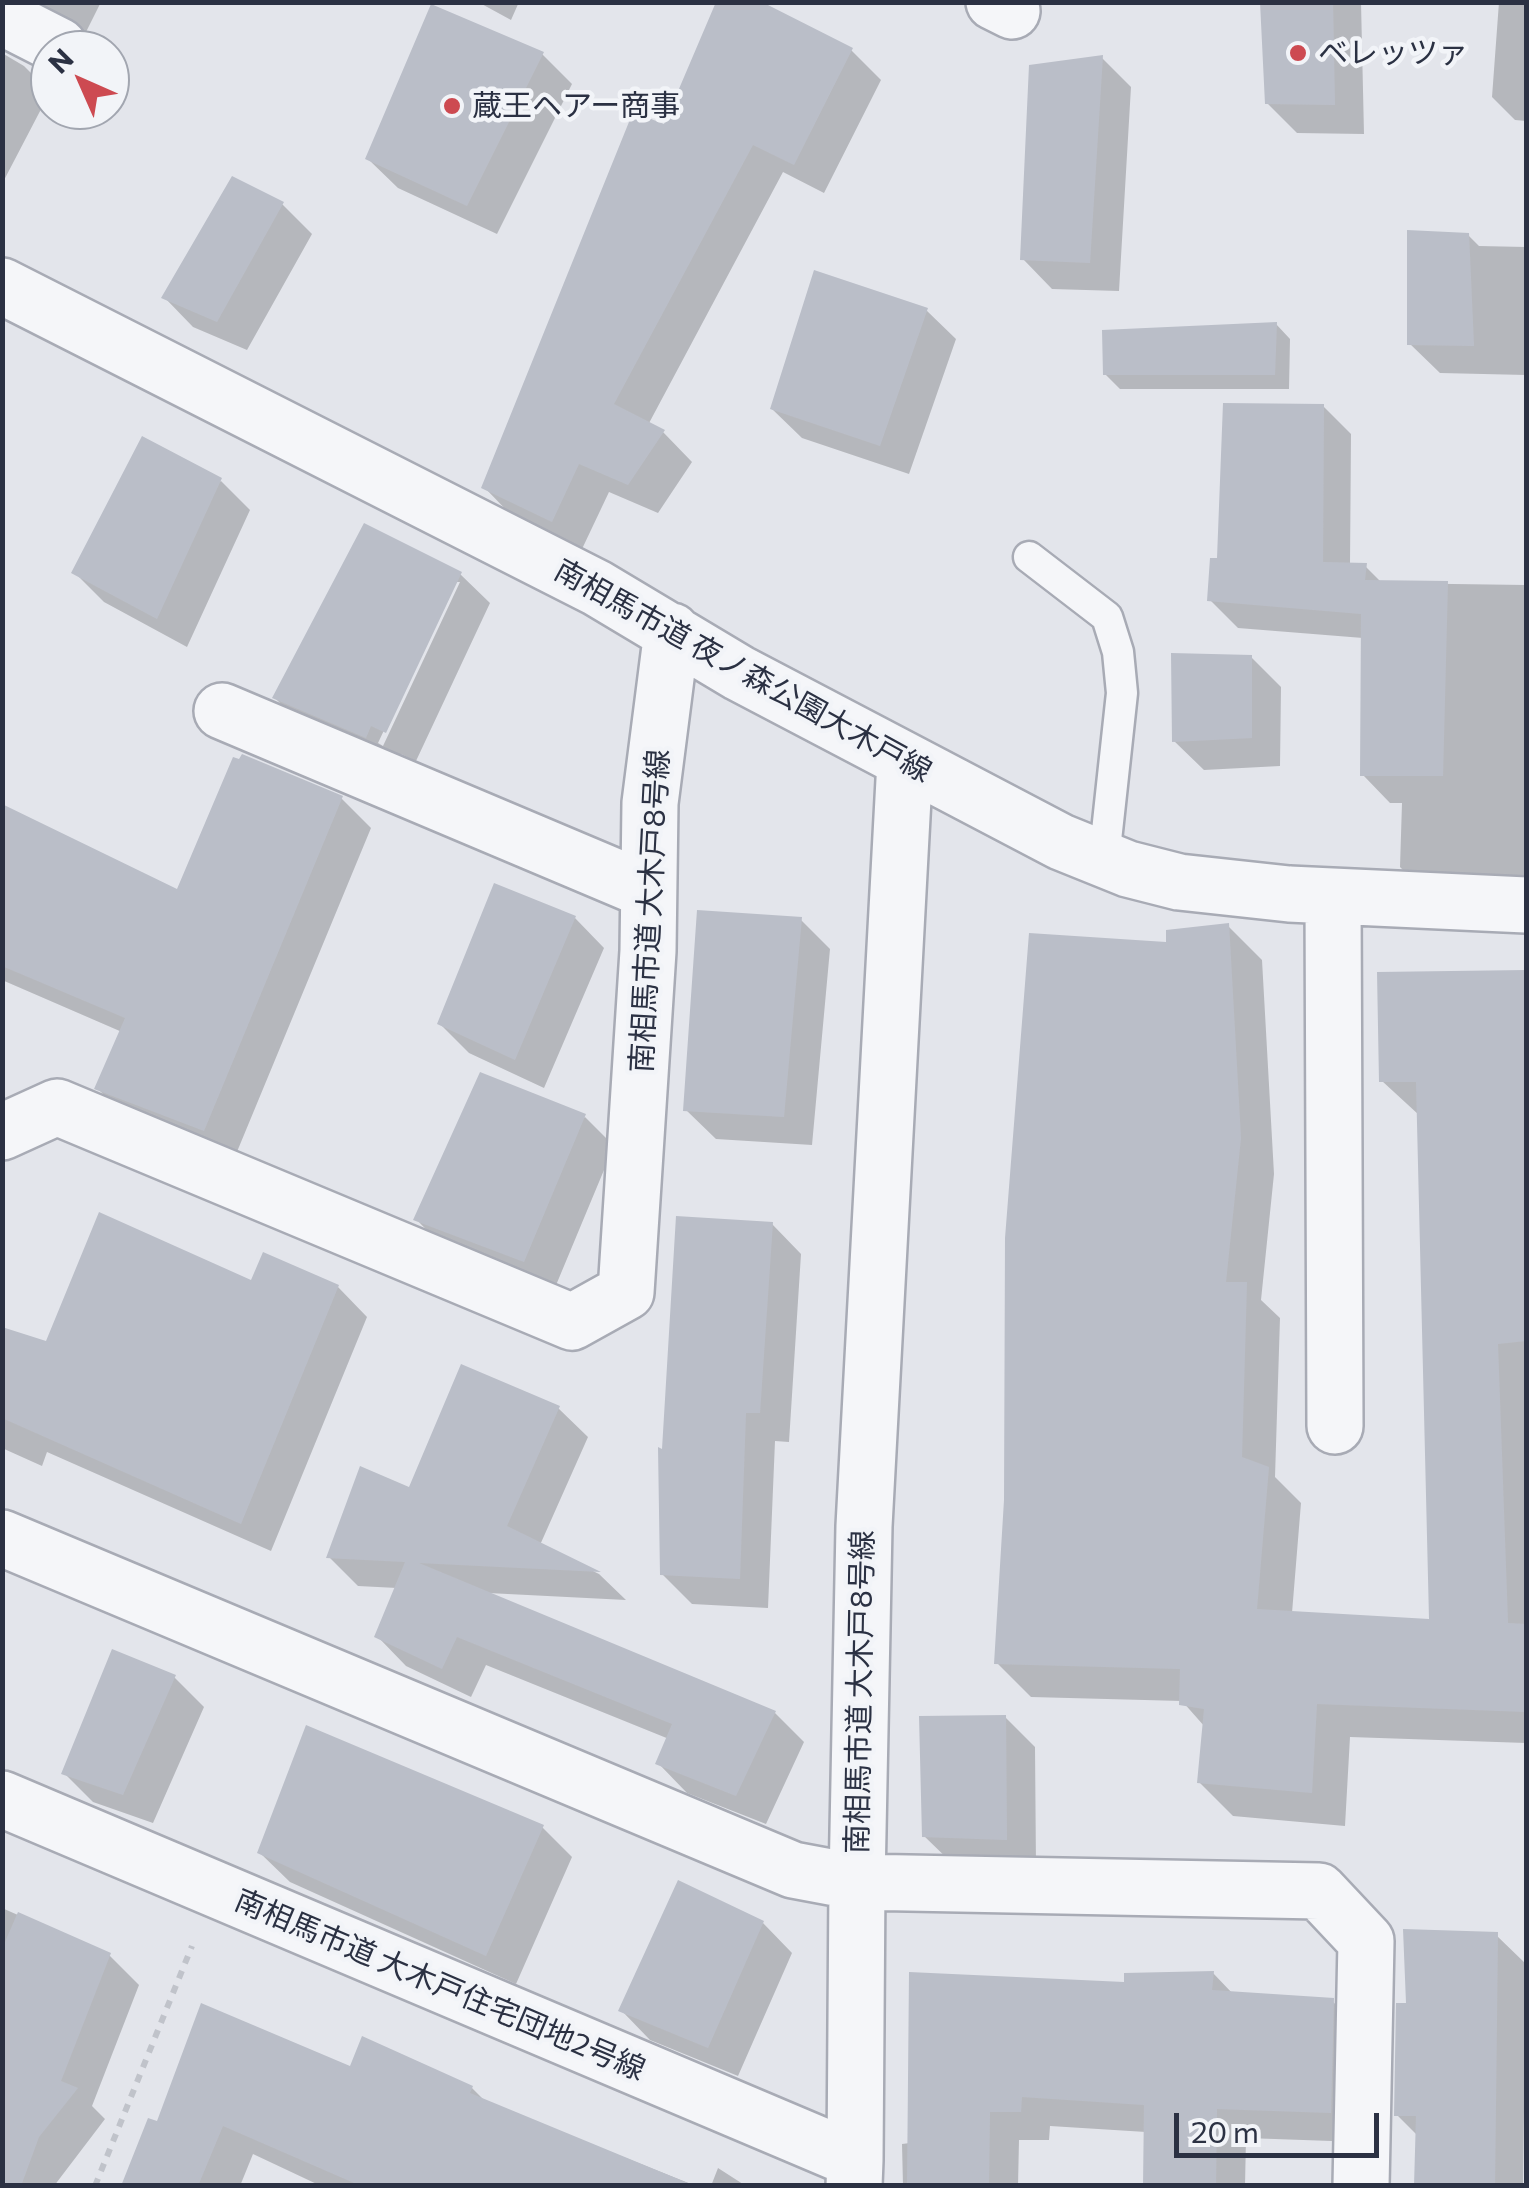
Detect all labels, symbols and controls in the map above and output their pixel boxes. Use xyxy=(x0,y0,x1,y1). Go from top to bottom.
north arrow xyxy=(30,30,130,130)
place label: ベレッツァ xyxy=(1318,35,1468,71)
text: N xyxy=(41,41,80,80)
marker: ベレッツァ xyxy=(1287,42,1309,64)
place label: 蔵王ヘアー商事 xyxy=(472,88,680,124)
marker: 蔵王ヘアー商事 xyxy=(441,95,463,117)
street label: 南相馬市道 夜ノ森公園大木戸線 xyxy=(548,552,938,790)
street label: 南相馬市道 大木戸8号線 xyxy=(624,748,676,1074)
street label: 南相馬市道 大木戸8号線 xyxy=(839,1530,881,1854)
street label: 南相馬市道 大木戸住宅団地2号線 xyxy=(229,1882,651,2088)
scale bar xyxy=(1179,2093,1384,2155)
text: 20 m xyxy=(1191,2112,1259,2149)

